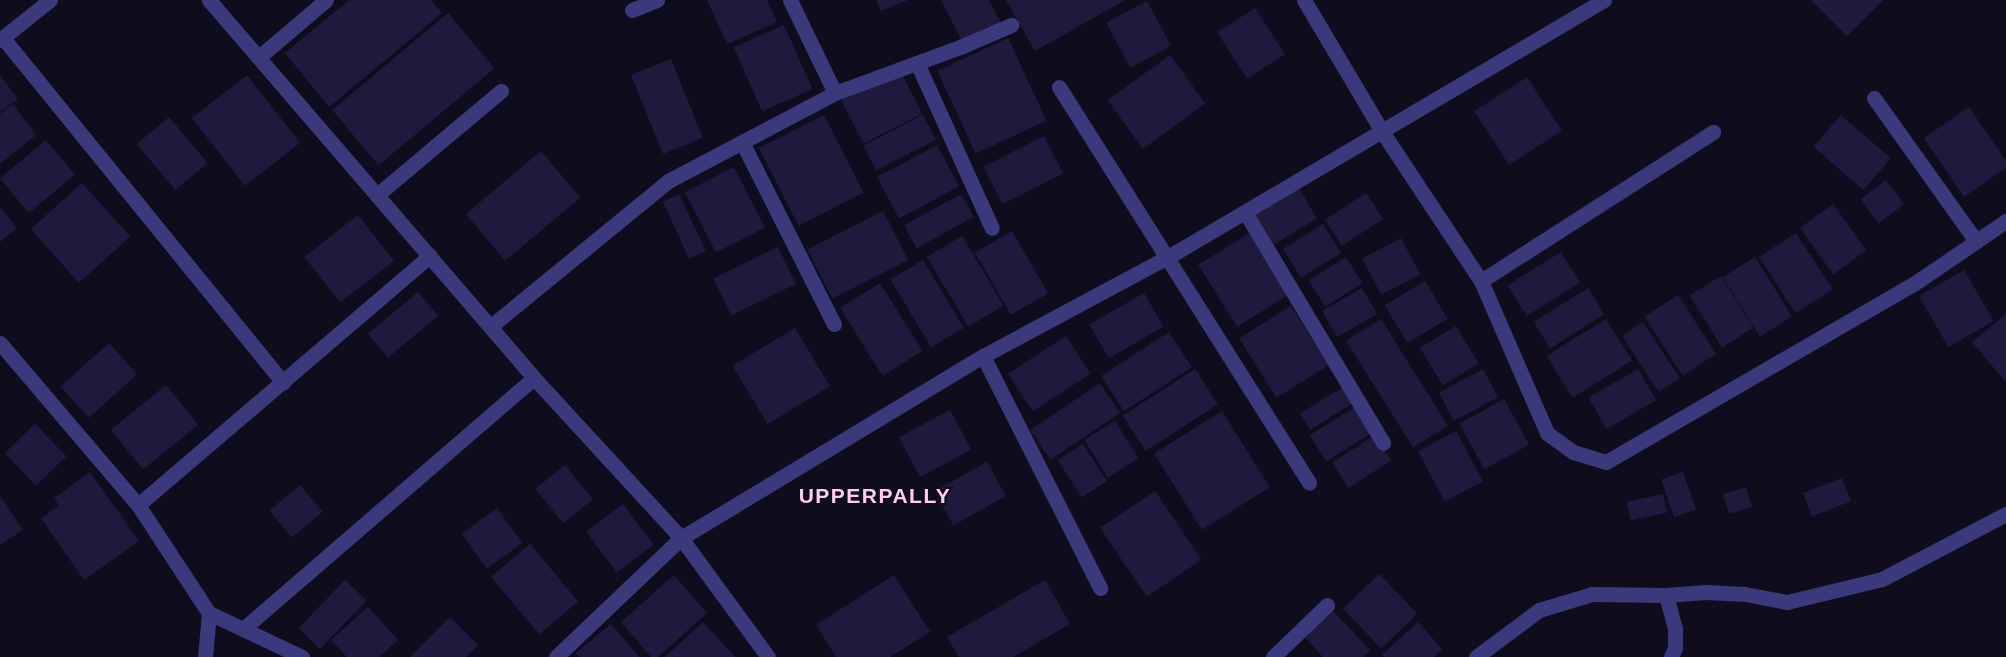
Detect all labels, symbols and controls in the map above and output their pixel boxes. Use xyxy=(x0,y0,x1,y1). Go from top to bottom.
district label: UPPERPALLY xyxy=(799,483,951,509)

